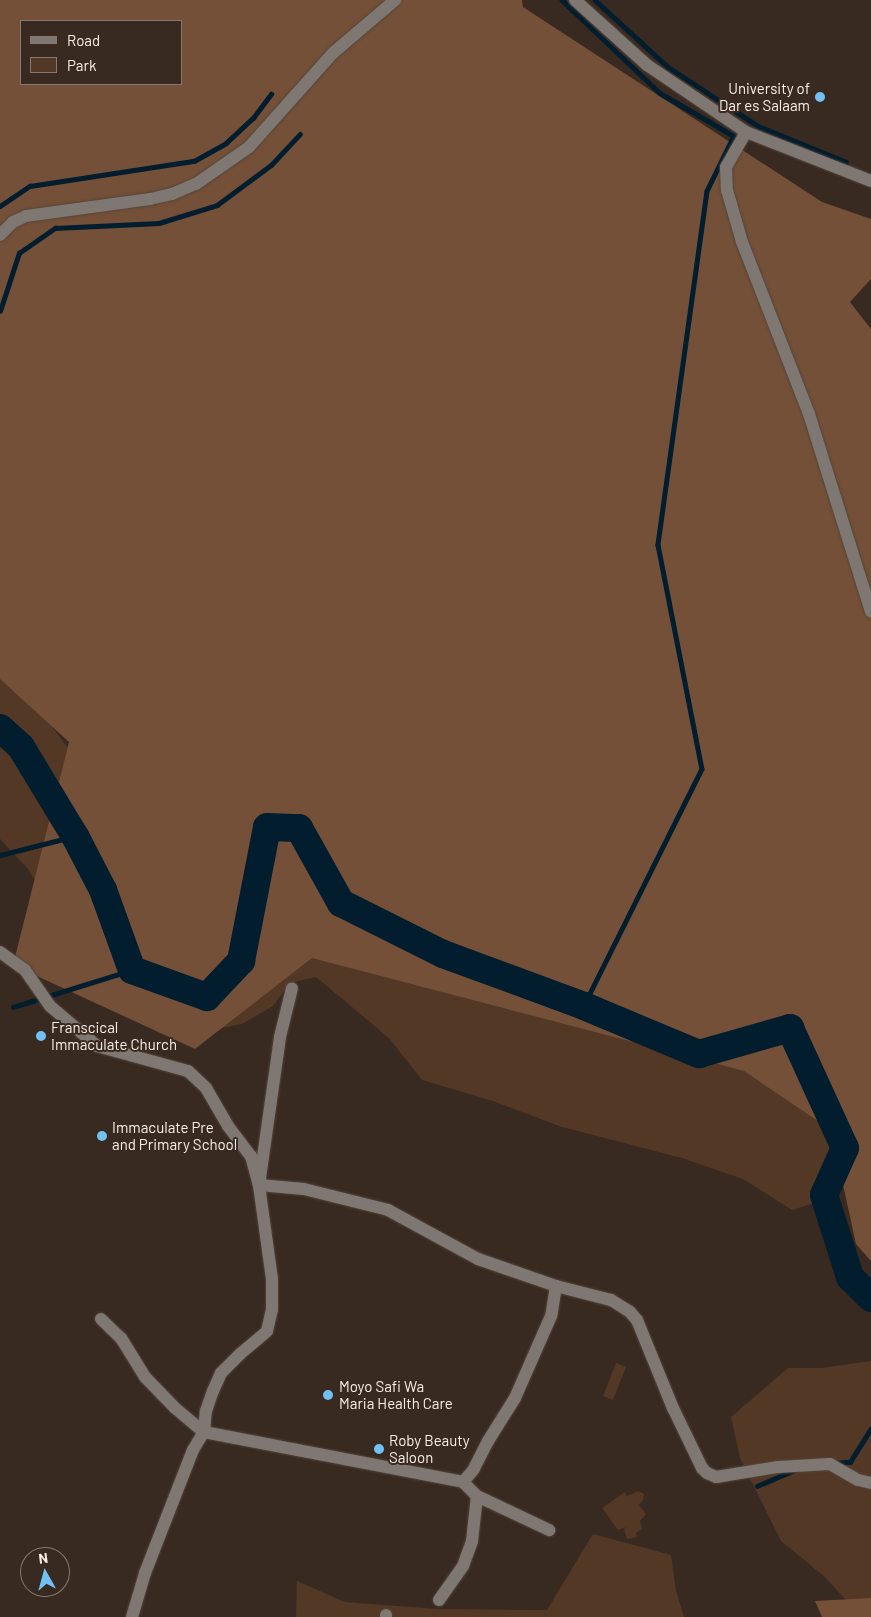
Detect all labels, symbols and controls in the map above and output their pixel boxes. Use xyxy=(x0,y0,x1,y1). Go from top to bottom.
legend xyxy=(20,20,182,85)
text: Road xyxy=(67,31,100,49)
text: Park xyxy=(67,56,96,74)
place label: University of Dar es Salaam xyxy=(719,79,810,114)
marker: University of Dar es Salaam xyxy=(814,91,826,103)
place label: Franscical Immaculate Church xyxy=(51,1018,177,1053)
marker: Franscical Immaculate Church xyxy=(35,1030,47,1042)
place label: Immaculate Pre and Primary School xyxy=(112,1118,237,1153)
marker: Immaculate Pre and Primary School xyxy=(96,1130,108,1142)
place label: Moyo Safi Wa Maria Health Care xyxy=(339,1377,453,1412)
marker: Moyo Safi Wa Maria Health Care xyxy=(321,1388,335,1402)
place label: Roby Beauty Saloon xyxy=(389,1431,470,1466)
marker: Roby Beauty Saloon xyxy=(373,1443,385,1455)
north arrow xyxy=(20,1547,70,1597)
text: N xyxy=(38,1549,49,1567)

